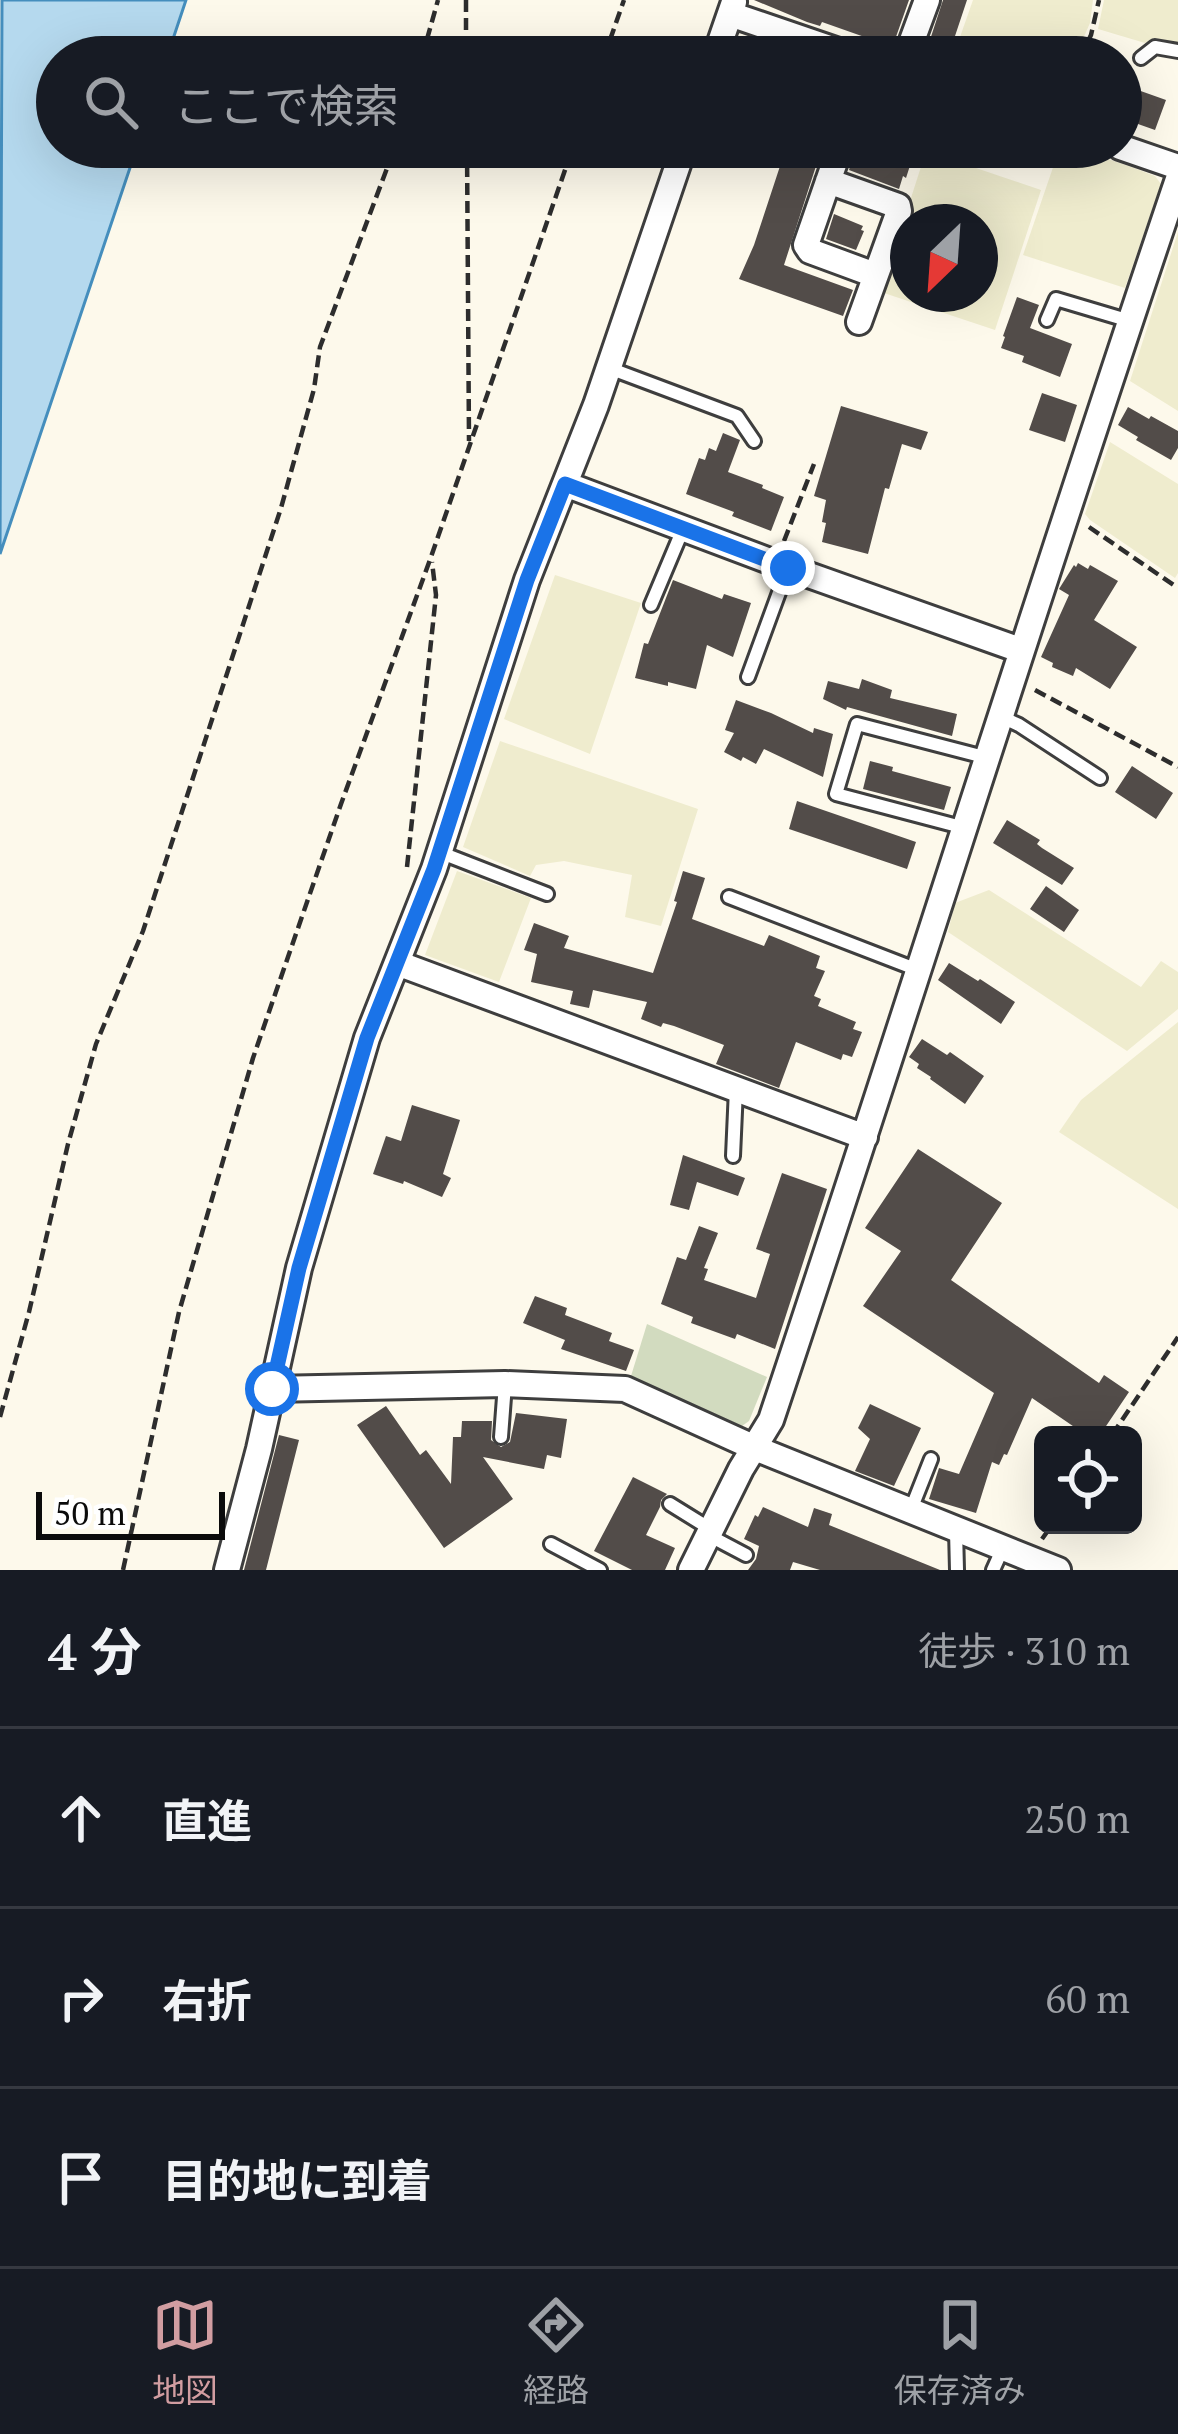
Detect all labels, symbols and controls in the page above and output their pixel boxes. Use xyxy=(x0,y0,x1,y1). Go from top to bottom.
search box xyxy=(36,36,1142,168)
icon: search xyxy=(78,69,144,135)
text: ここで検索 xyxy=(174,75,399,135)
north arrow xyxy=(890,204,998,312)
route end xyxy=(761,541,815,595)
route start xyxy=(245,1362,299,1416)
map controls xyxy=(1034,1426,1142,1534)
button: locate xyxy=(1034,1426,1142,1534)
scale bar xyxy=(36,1486,225,1539)
text: 50 m xyxy=(54,1491,126,1534)
text: 4 分 xyxy=(48,1617,142,1685)
text: 徒歩 · 310 m xyxy=(918,1624,1130,1676)
icon: ahead xyxy=(48,1785,114,1851)
text: 直進 xyxy=(162,1790,252,1850)
text: 250 m xyxy=(1025,1792,1130,1844)
icon: right xyxy=(48,1965,114,2031)
text: 右折 xyxy=(162,1970,252,2030)
text: 60 m xyxy=(1045,1972,1130,2024)
icon: arrive xyxy=(48,2145,114,2211)
text: 目的地に到着 xyxy=(162,2150,432,2210)
tab: 地図 xyxy=(152,2292,218,2412)
tab: 経路 xyxy=(523,2292,589,2412)
tab: 保存済み xyxy=(894,2292,1026,2412)

